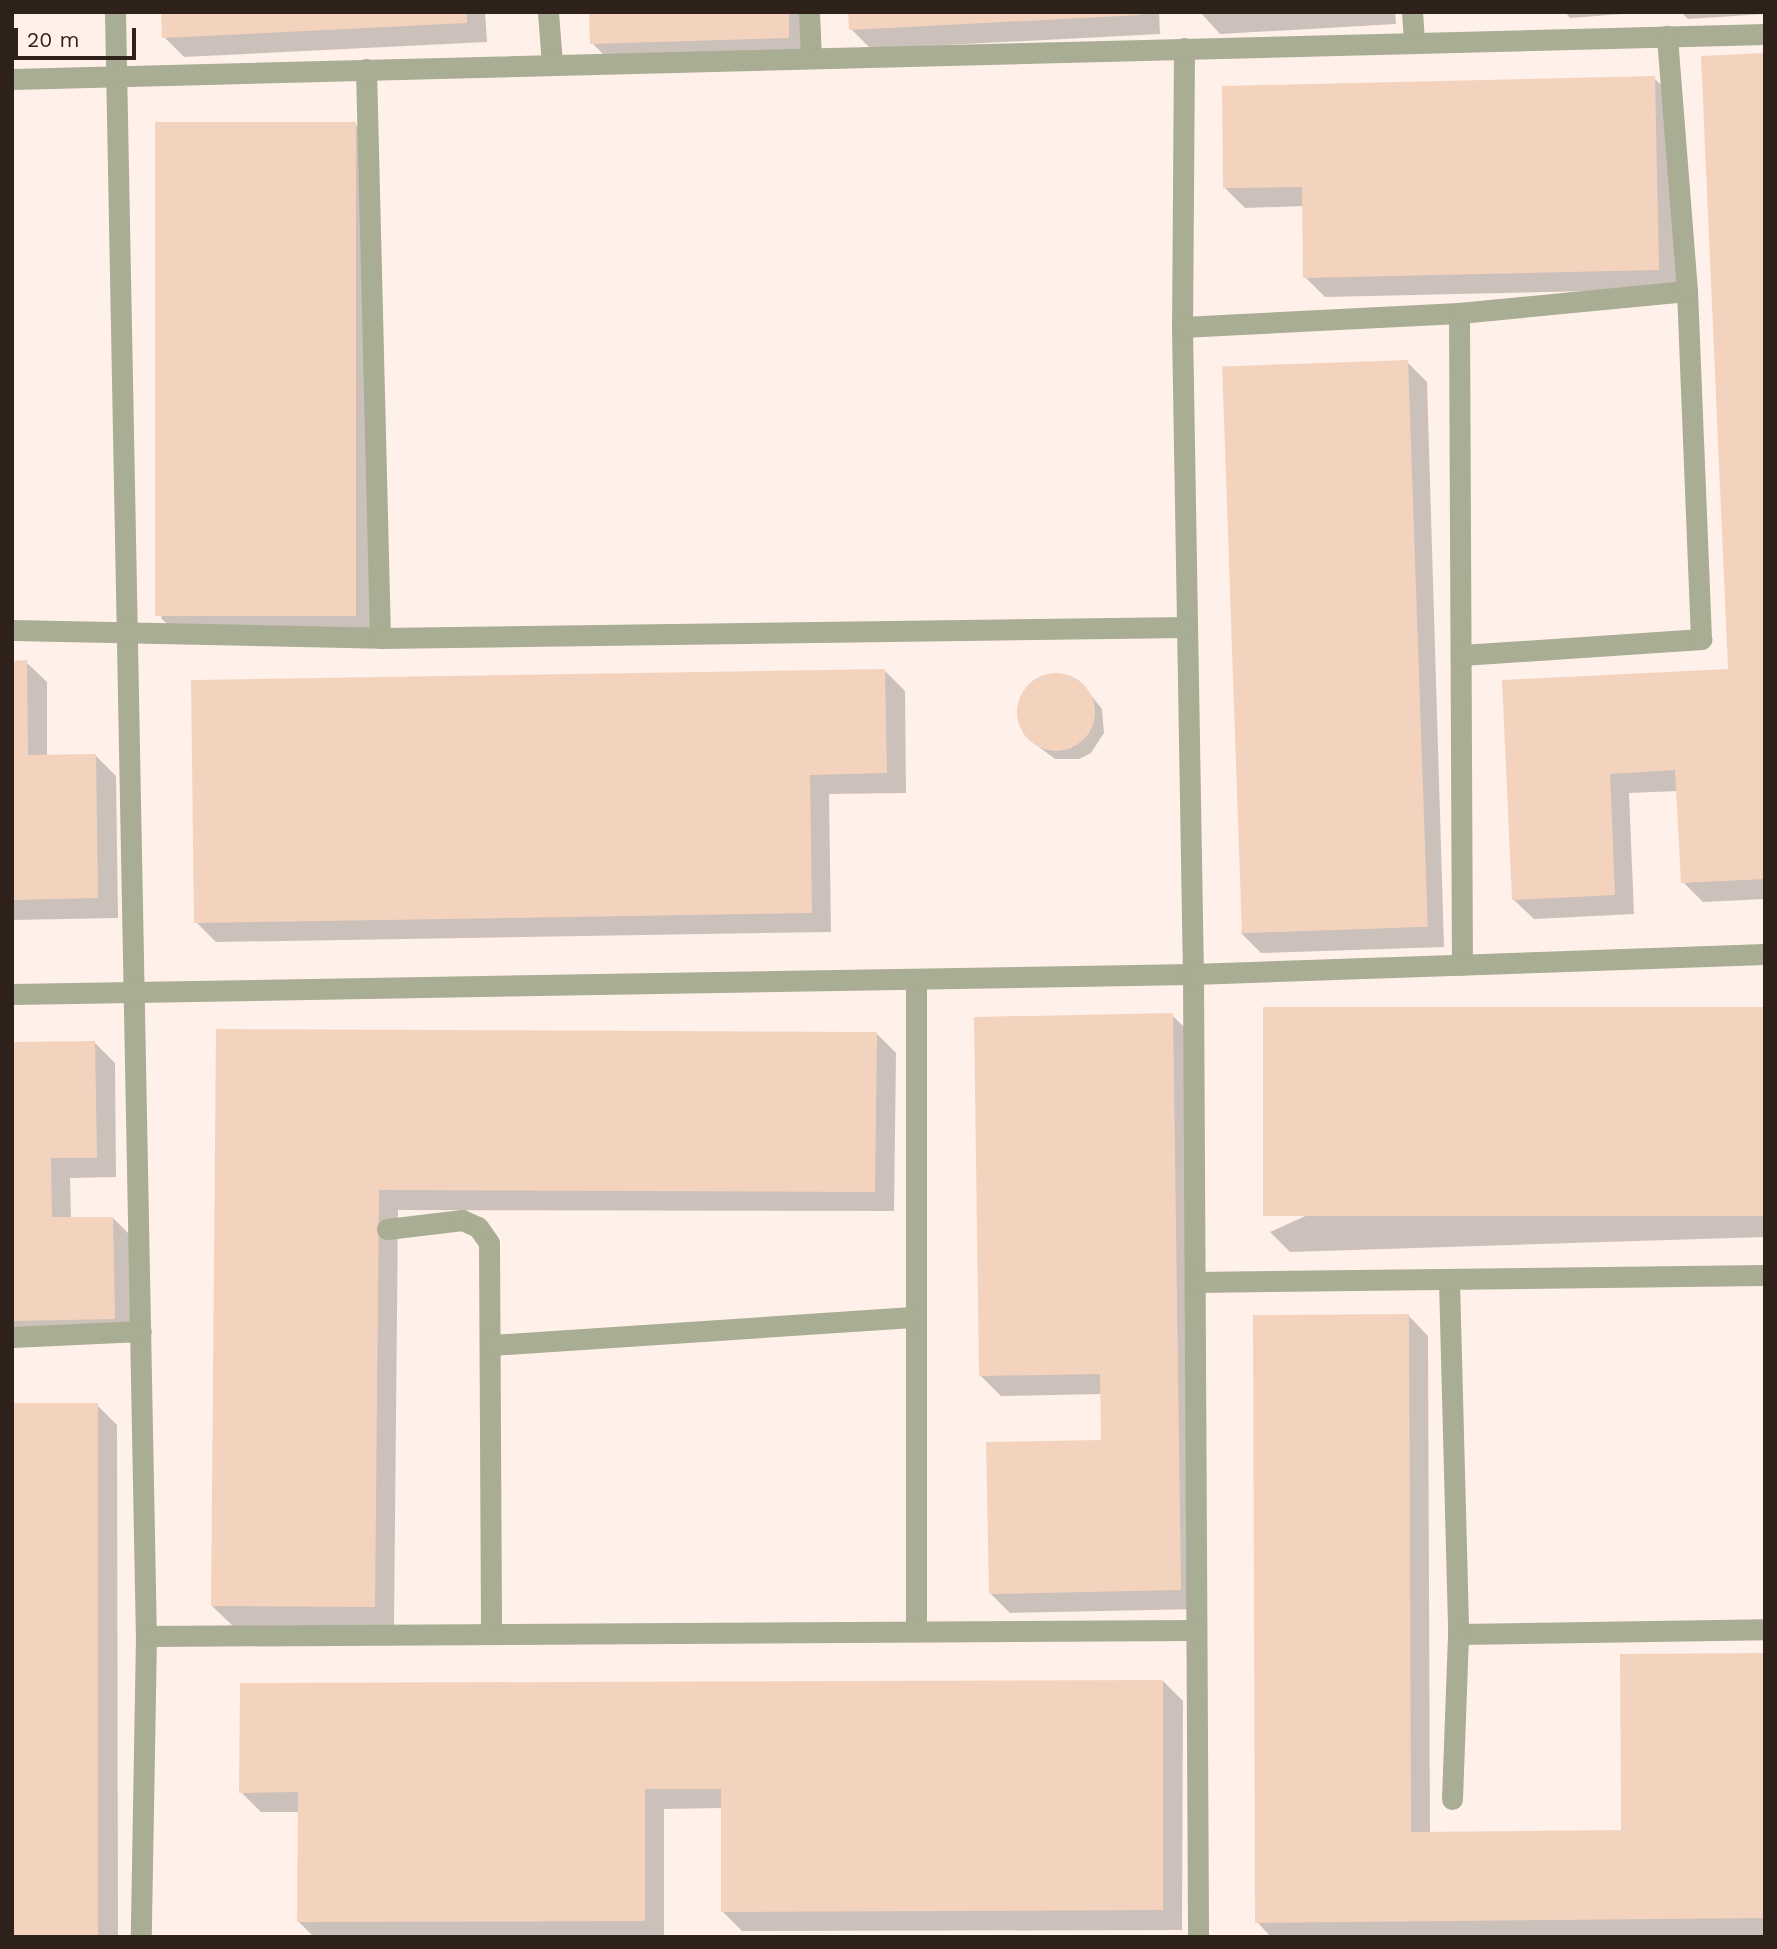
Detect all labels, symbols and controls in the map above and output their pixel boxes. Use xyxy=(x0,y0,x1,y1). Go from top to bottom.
scale bar xyxy=(18,14,140,58)
text: 20 m xyxy=(27,27,79,52)

